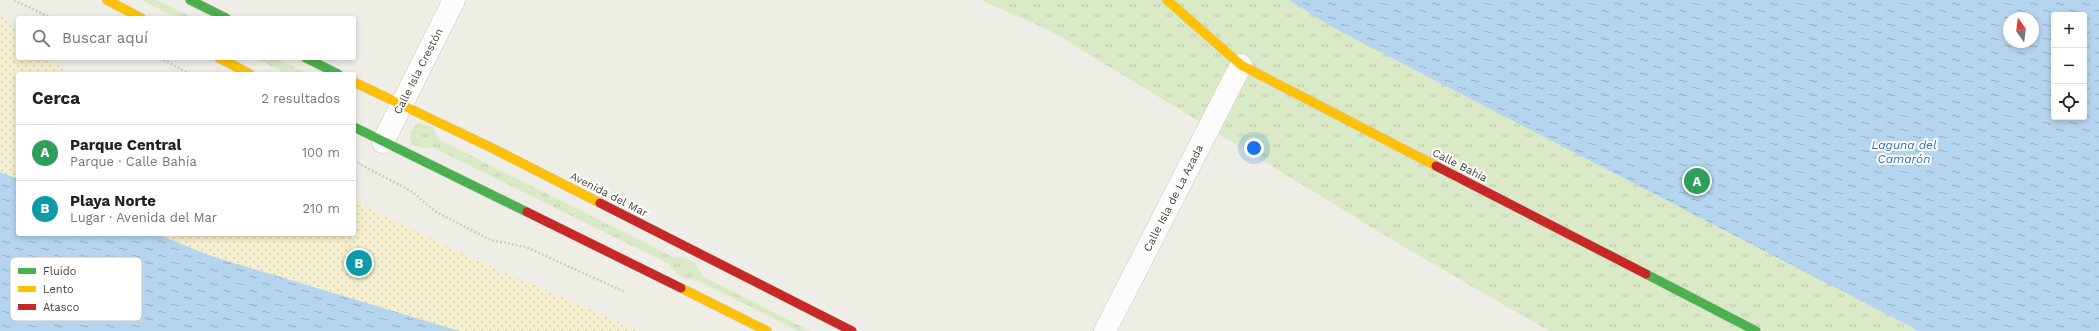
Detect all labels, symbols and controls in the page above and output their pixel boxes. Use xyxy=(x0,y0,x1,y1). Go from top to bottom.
north arrow xyxy=(2003,12,2039,48)
map controls xyxy=(2051,12,2087,120)
button: + xyxy=(2051,12,2087,48)
search box xyxy=(16,16,356,60)
street label: Calle Isla Crestón xyxy=(391,26,446,116)
icon: search xyxy=(30,27,52,49)
text: Buscar aquí xyxy=(62,29,148,47)
button: − xyxy=(2051,48,2087,84)
button: locate xyxy=(2051,84,2087,120)
text: Cerca xyxy=(32,88,80,108)
text: 2 resultados xyxy=(261,91,340,106)
text: Parque Central xyxy=(70,136,181,154)
your location xyxy=(1244,138,1264,158)
water label: Laguna del Camarón xyxy=(1871,138,1937,166)
street label: Calle Isla de La Azada xyxy=(1141,143,1206,254)
text: A xyxy=(41,145,49,160)
text: 100 m xyxy=(302,145,340,160)
street label: Calle Bahía xyxy=(1430,146,1489,185)
text: Parque · Calle Bahía xyxy=(70,154,197,169)
pin: A xyxy=(1684,166,1710,196)
street label: Avenida del Mar xyxy=(568,169,650,220)
text: Playa Norte xyxy=(70,192,156,210)
text: B xyxy=(41,201,49,216)
text: 210 m xyxy=(302,201,340,216)
text: Lugar · Avenida del Mar xyxy=(70,210,217,225)
pin: B xyxy=(346,248,372,278)
legend xyxy=(10,257,142,321)
text: Fluido xyxy=(43,265,76,278)
text: Lento xyxy=(43,283,74,296)
text: Atasco xyxy=(43,301,79,314)

